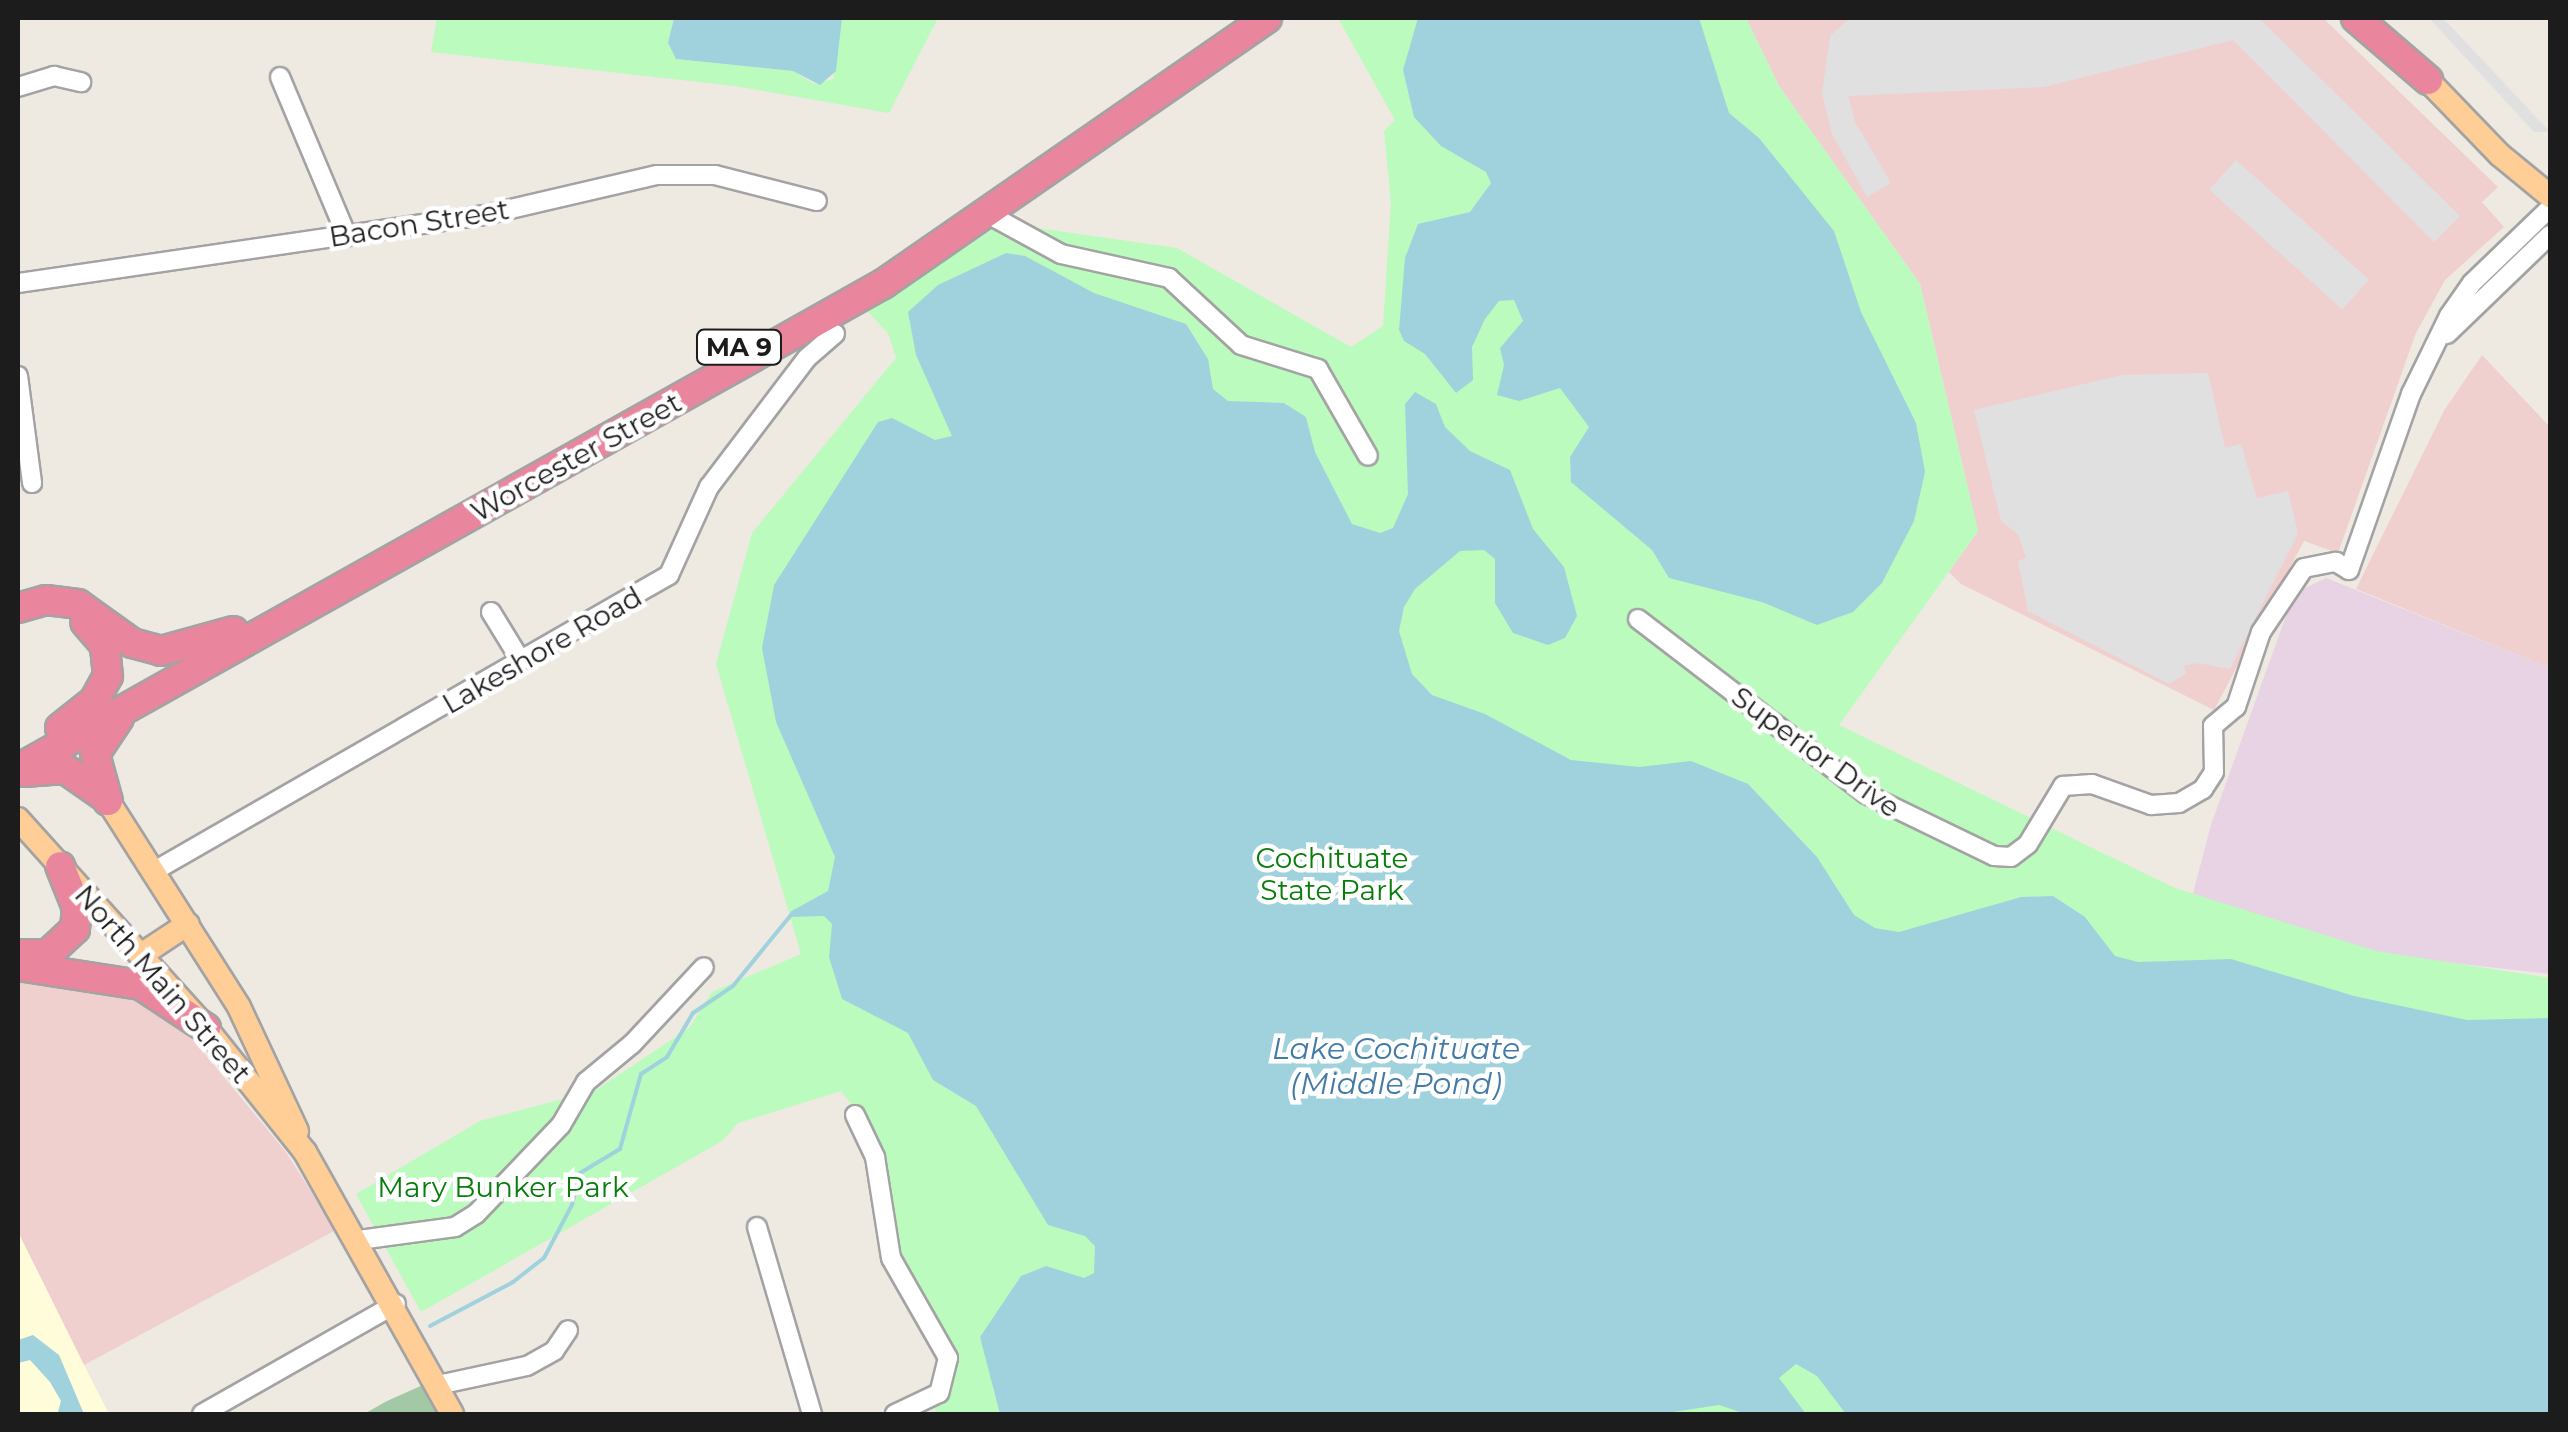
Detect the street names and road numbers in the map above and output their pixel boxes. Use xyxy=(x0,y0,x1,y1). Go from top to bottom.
street label: Bacon Street xyxy=(327,192,511,254)
road number: MA 9 xyxy=(694,327,784,367)
street label: Worcester Street xyxy=(465,385,687,529)
street label: Lakeshore Road xyxy=(436,579,648,721)
street label: Superior Drive xyxy=(1725,680,1907,824)
street label: North Main Street xyxy=(68,878,258,1090)

